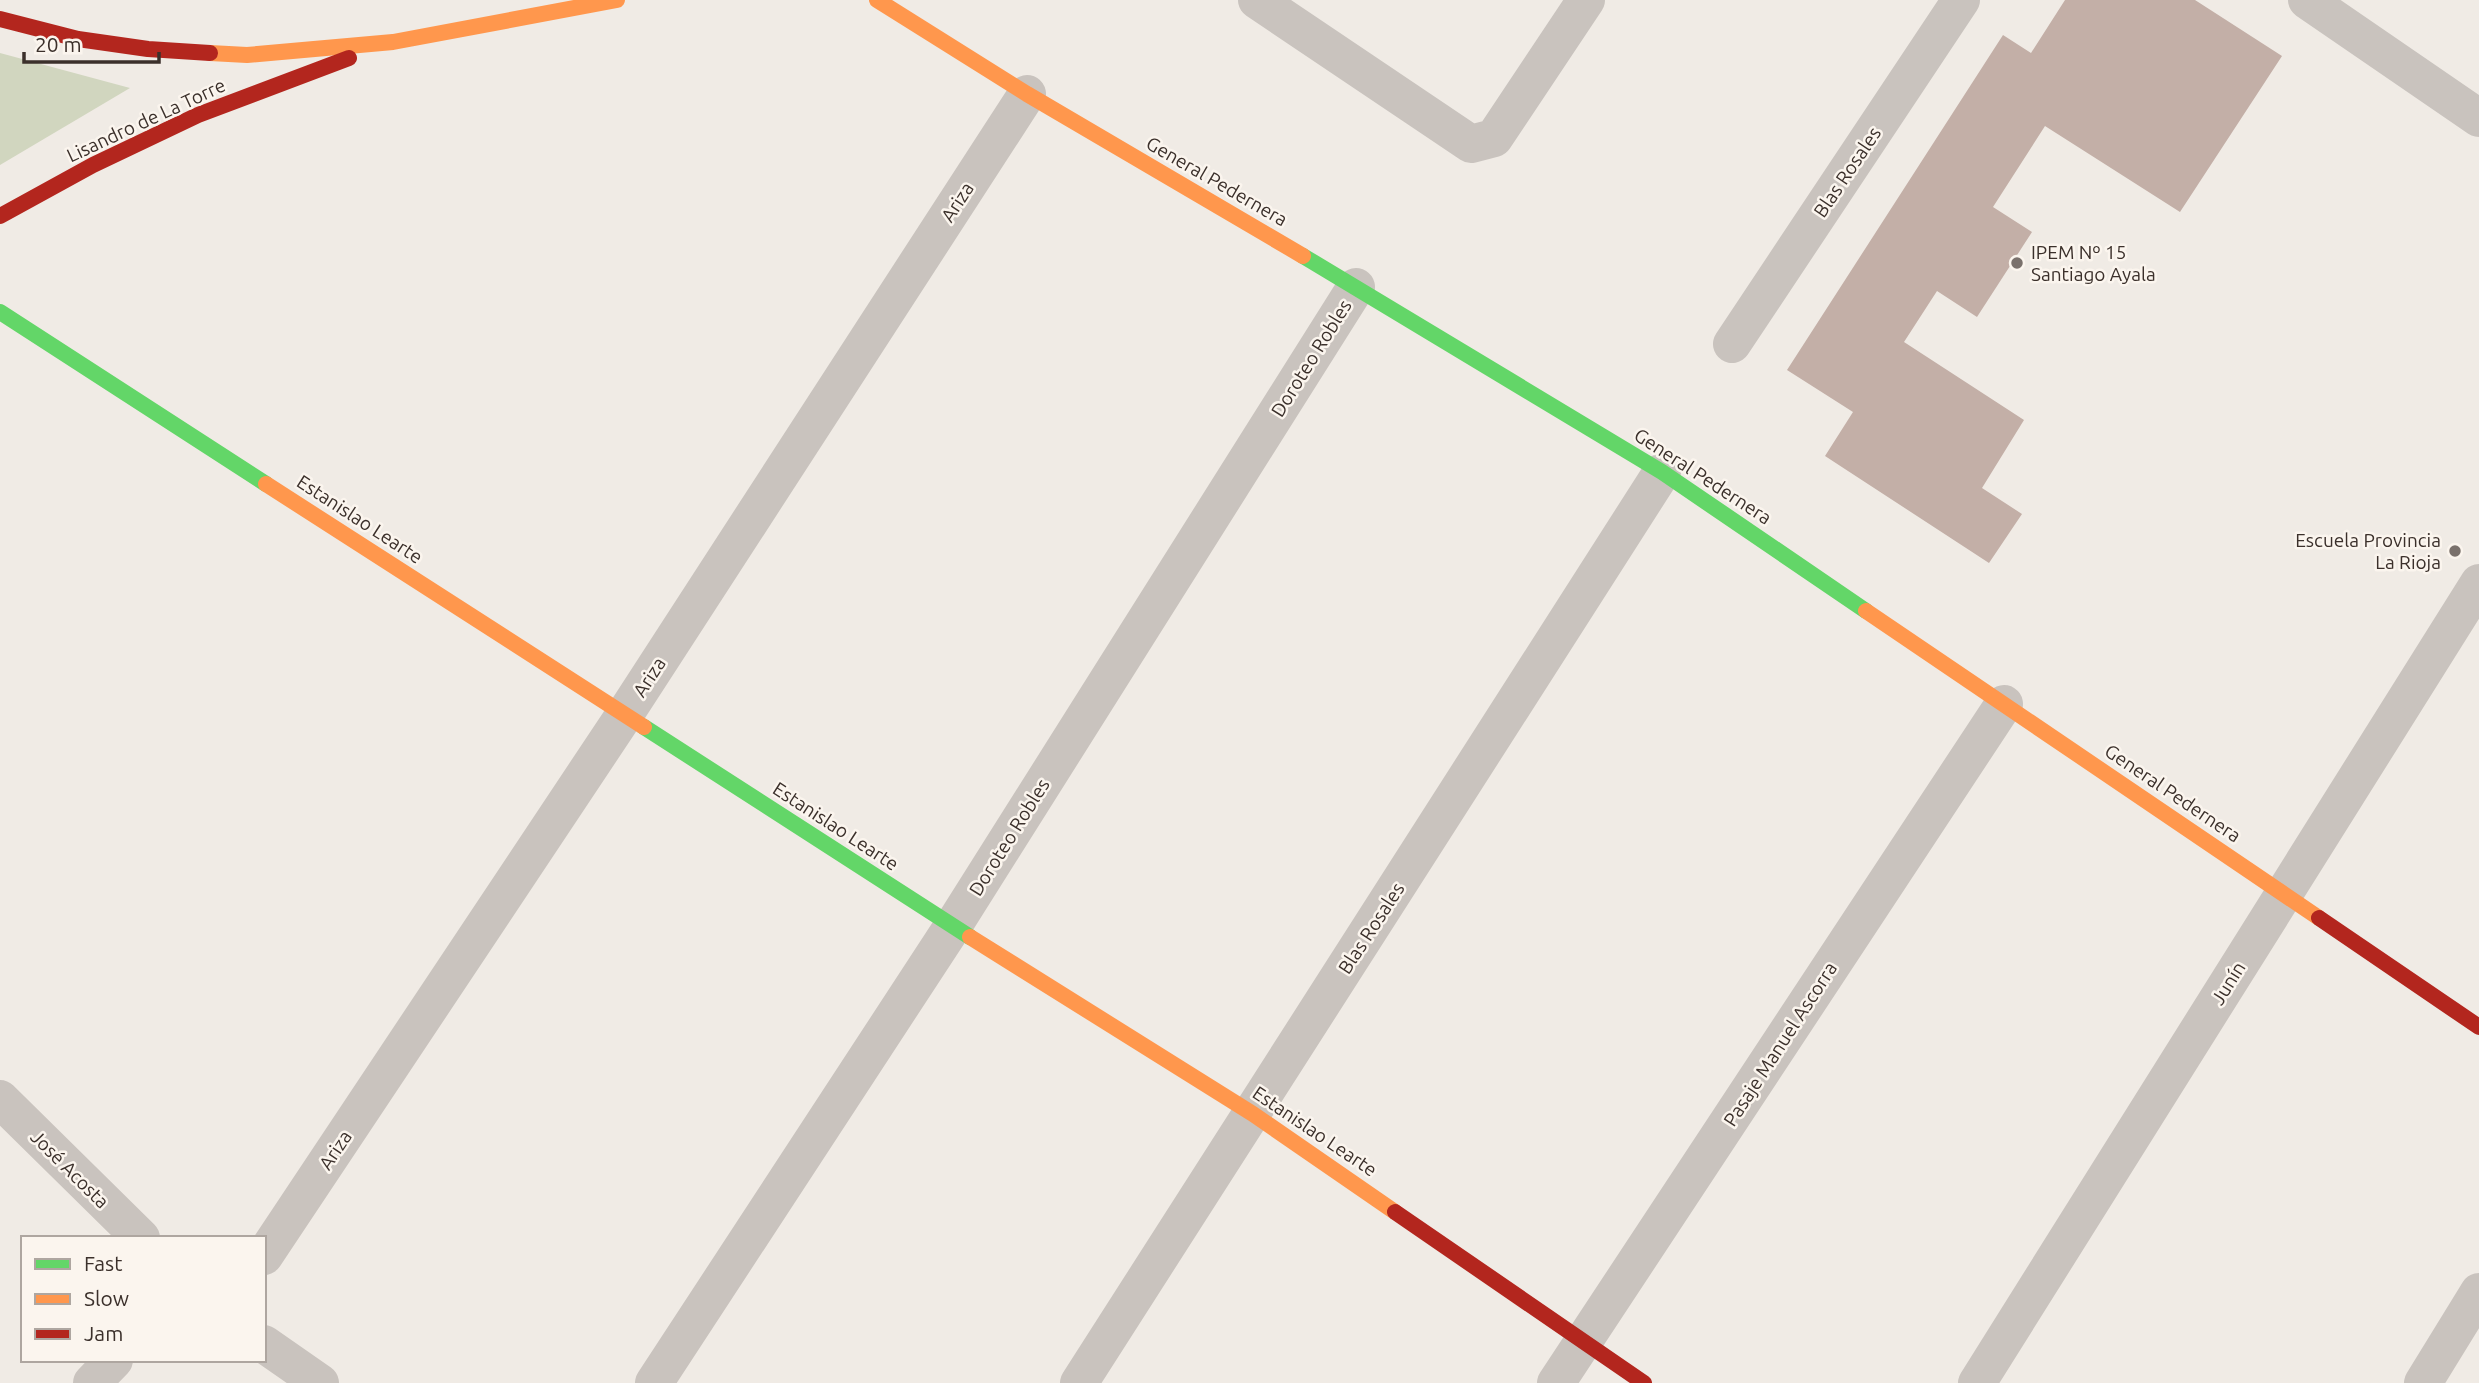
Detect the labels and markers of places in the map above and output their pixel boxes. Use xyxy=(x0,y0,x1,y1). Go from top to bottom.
place label: IPEM Nº 15 Santiago Ayala xyxy=(2031,241,2156,285)
marker: IPEM Nº 15 Santiago Ayala xyxy=(2009,255,2025,271)
place label: Escuela Provincia La Rioja xyxy=(2295,529,2441,573)
marker: Escuela Provincia La Rioja xyxy=(2447,543,2463,559)

